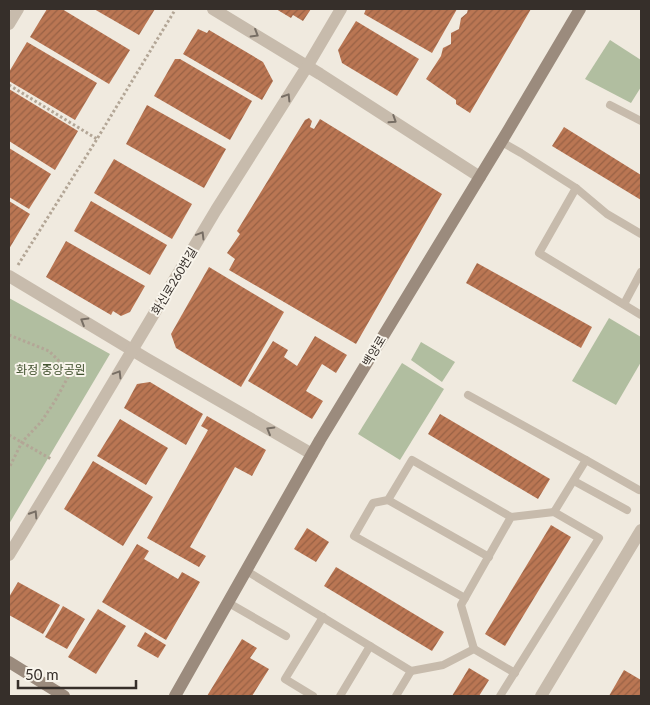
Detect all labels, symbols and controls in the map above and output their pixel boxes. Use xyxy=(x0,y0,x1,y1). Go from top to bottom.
one-way arrow xyxy=(249,27,258,37)
one-way arrow xyxy=(281,93,291,102)
one-way arrow xyxy=(387,114,396,124)
one-way arrow xyxy=(195,231,205,240)
street label: 화신로260번길 xyxy=(148,245,200,317)
one-way arrow xyxy=(81,318,90,328)
street label: 백양로 xyxy=(359,333,389,369)
park label: 화정 중앙공원 xyxy=(16,362,86,377)
one-way arrow xyxy=(112,371,122,380)
one-way arrow xyxy=(266,426,275,436)
one-way arrow xyxy=(28,510,38,519)
scale bar xyxy=(18,658,135,690)
text: 50 m xyxy=(25,665,59,683)

